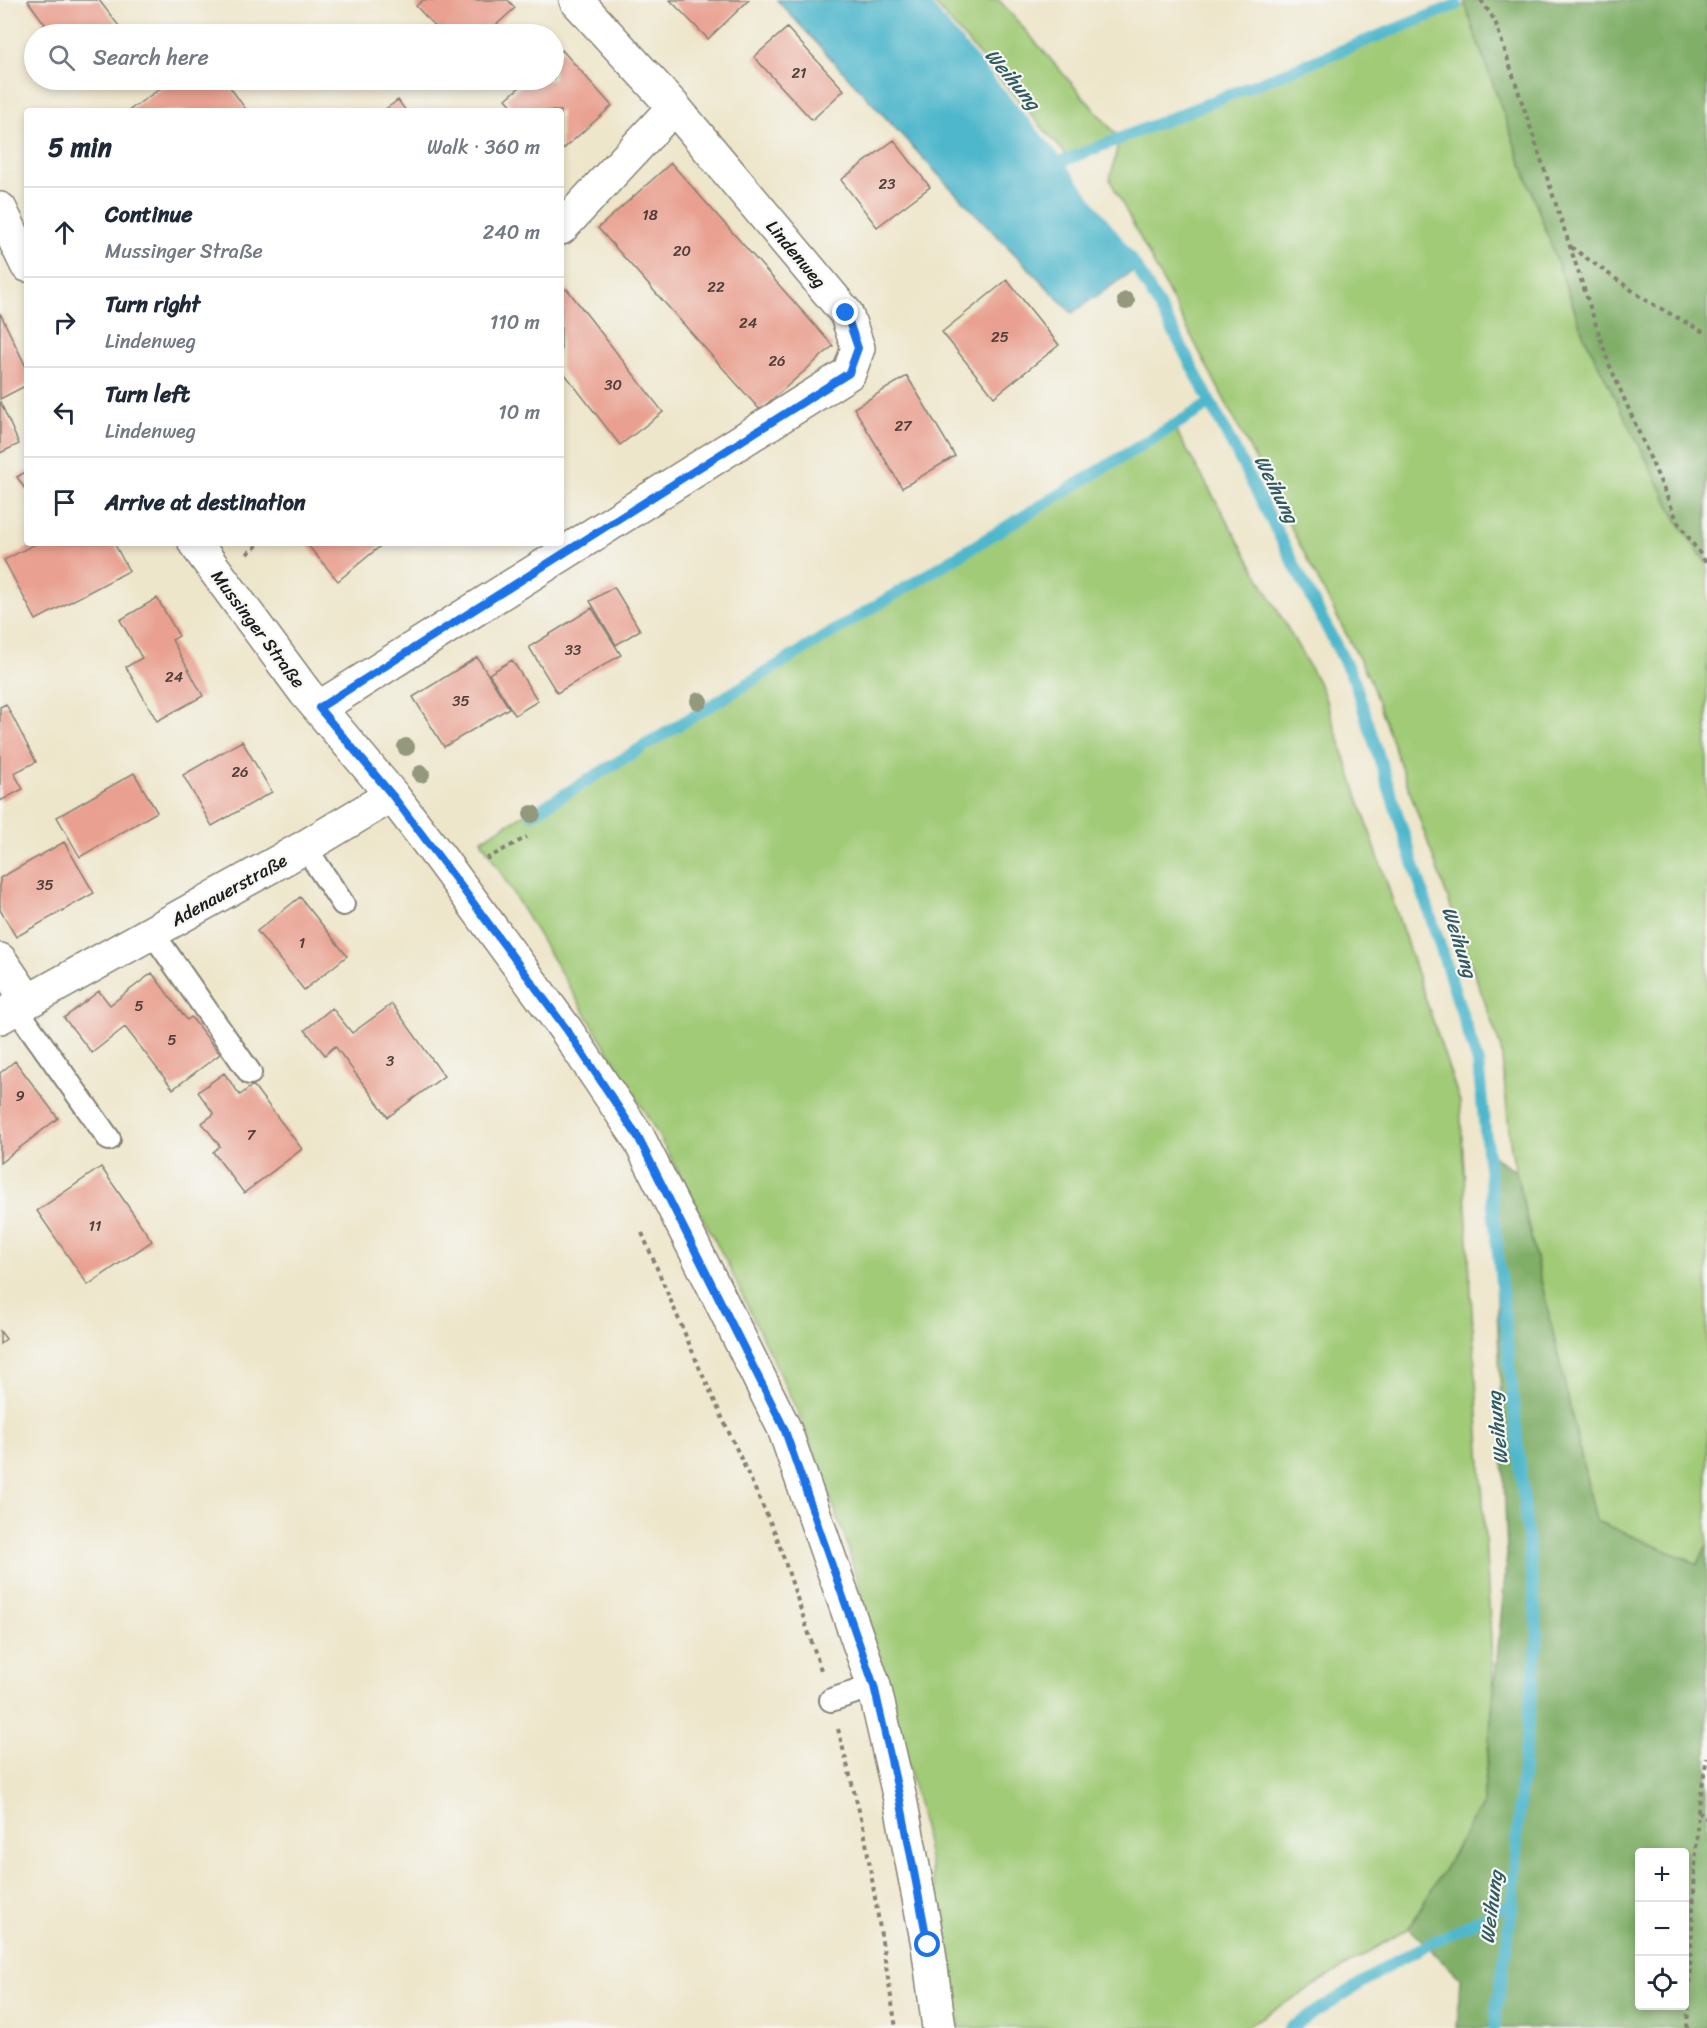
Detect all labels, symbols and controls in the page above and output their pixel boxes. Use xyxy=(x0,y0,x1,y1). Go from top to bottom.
search box xyxy=(24,24,564,90)
text: Search here xyxy=(93,38,209,77)
water label: Weihung xyxy=(976,40,1051,120)
icon: search xyxy=(45,41,78,74)
house number: 21 xyxy=(791,60,807,86)
text: 5 min xyxy=(48,124,112,170)
text: Walk · 360 m xyxy=(427,130,540,165)
house number: 23 xyxy=(879,171,895,197)
text: Continue xyxy=(105,195,193,234)
house number: 18 xyxy=(642,202,658,228)
street label: Lindenweg xyxy=(757,212,835,296)
text: 240 m xyxy=(483,215,540,250)
icon: ahead xyxy=(48,216,81,249)
text: Mussinger Straße xyxy=(105,234,263,269)
house number: 20 xyxy=(673,238,691,264)
house number: 22 xyxy=(707,274,725,300)
text: Turn right xyxy=(105,285,200,324)
route end xyxy=(832,299,858,325)
text: 110 m xyxy=(490,305,540,340)
icon: right xyxy=(48,306,81,339)
house number: 24 xyxy=(739,310,757,336)
text: Lindenweg xyxy=(105,324,196,359)
house number: 25 xyxy=(991,324,1009,350)
house number: 26 xyxy=(768,348,786,374)
house number: 30 xyxy=(604,372,622,398)
text: Turn left xyxy=(105,375,190,414)
text: 10 m xyxy=(498,395,540,430)
icon: left xyxy=(48,396,81,429)
house number: 27 xyxy=(894,413,913,439)
text: Lindenweg xyxy=(105,414,196,449)
water label: Weihung xyxy=(1244,449,1310,532)
text: Arrive at destination xyxy=(105,483,306,522)
icon: arrive xyxy=(48,486,81,519)
street label: Mussinger Straße xyxy=(202,563,314,695)
house number: 33 xyxy=(565,637,581,663)
house number: 24 xyxy=(165,664,183,690)
house number: 35 xyxy=(452,688,470,714)
house number: 26 xyxy=(231,759,249,785)
street label: Adenauerstraße xyxy=(164,845,294,936)
house number: 35 xyxy=(36,872,54,898)
water label: Weihung xyxy=(1432,902,1488,984)
house number: 1 xyxy=(299,930,305,956)
house number: 5 xyxy=(134,993,144,1019)
house number: 5 xyxy=(167,1027,177,1053)
house number: 3 xyxy=(386,1048,394,1074)
house number: 9 xyxy=(15,1083,25,1109)
house number: 7 xyxy=(247,1122,257,1148)
house number: 11 xyxy=(89,1213,101,1239)
water label: Weihung xyxy=(1476,1388,1519,1466)
map controls xyxy=(1635,1848,1689,2010)
button: + xyxy=(1635,1848,1689,1902)
water label: Weihung xyxy=(1470,1867,1514,1946)
button: − xyxy=(1635,1902,1689,1956)
route start xyxy=(914,1931,940,1957)
button: locate xyxy=(1635,1956,1689,2010)

